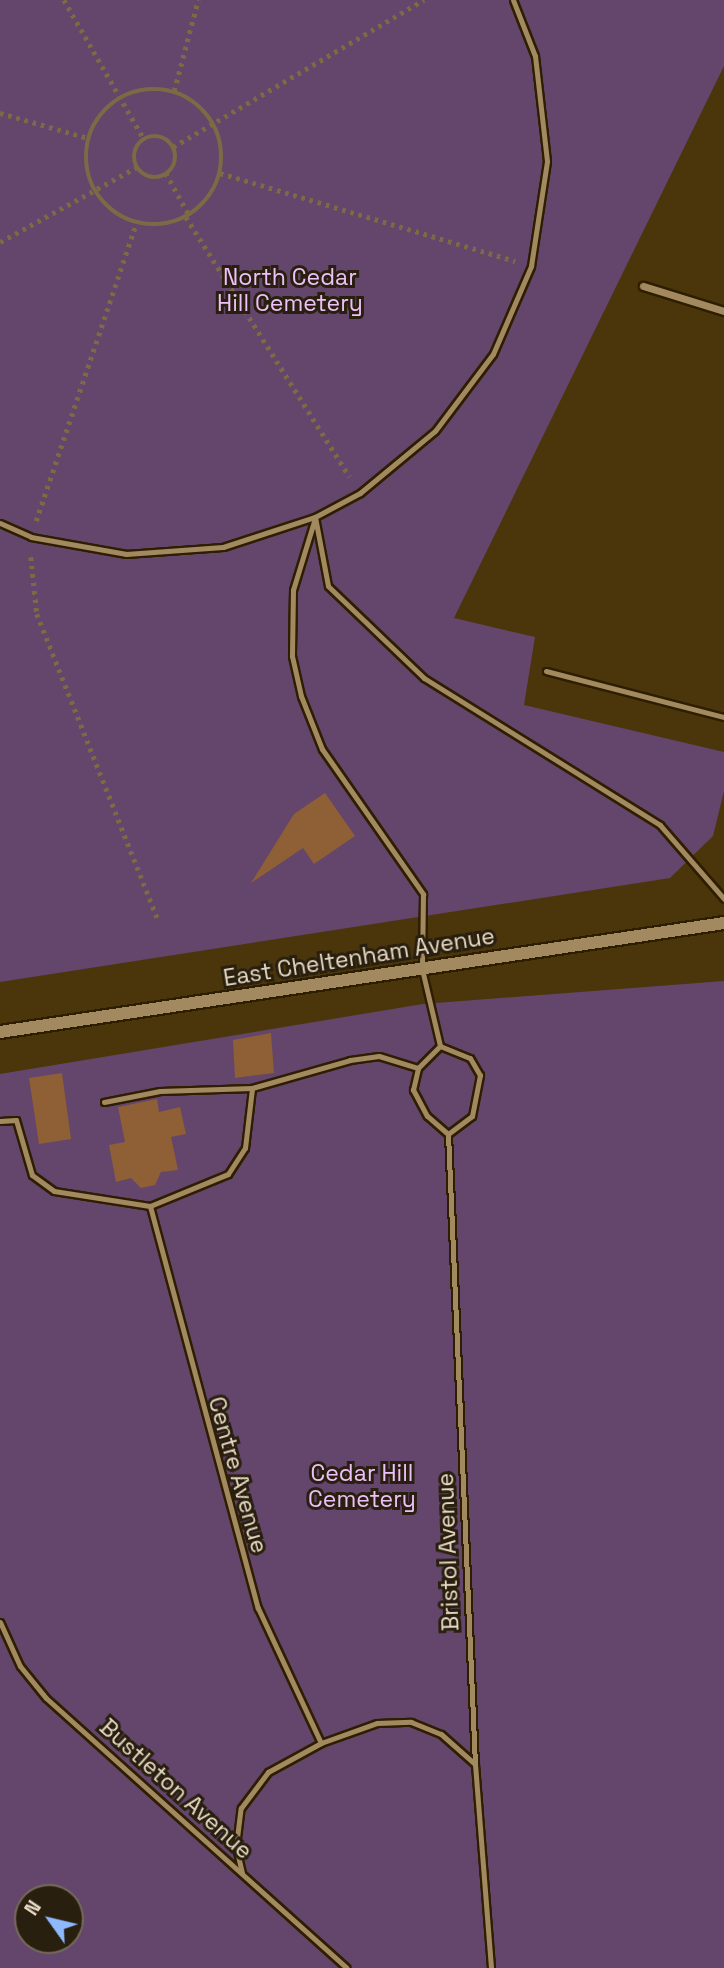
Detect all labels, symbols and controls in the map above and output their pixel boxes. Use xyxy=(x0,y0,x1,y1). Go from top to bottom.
park label: North Cedar Hill Cemetery xyxy=(217,263,363,317)
street label: East Cheltenham Avenue xyxy=(221,922,497,992)
street label: Centre Avenue xyxy=(202,1393,274,1557)
park label: Cedar Hill Cemetery xyxy=(308,1459,416,1513)
street label: Bristol Avenue xyxy=(431,1472,465,1632)
street label: Bustleton Avenue xyxy=(94,1713,258,1865)
north arrow xyxy=(14,1884,84,1954)
text: N xyxy=(19,1896,47,1920)

